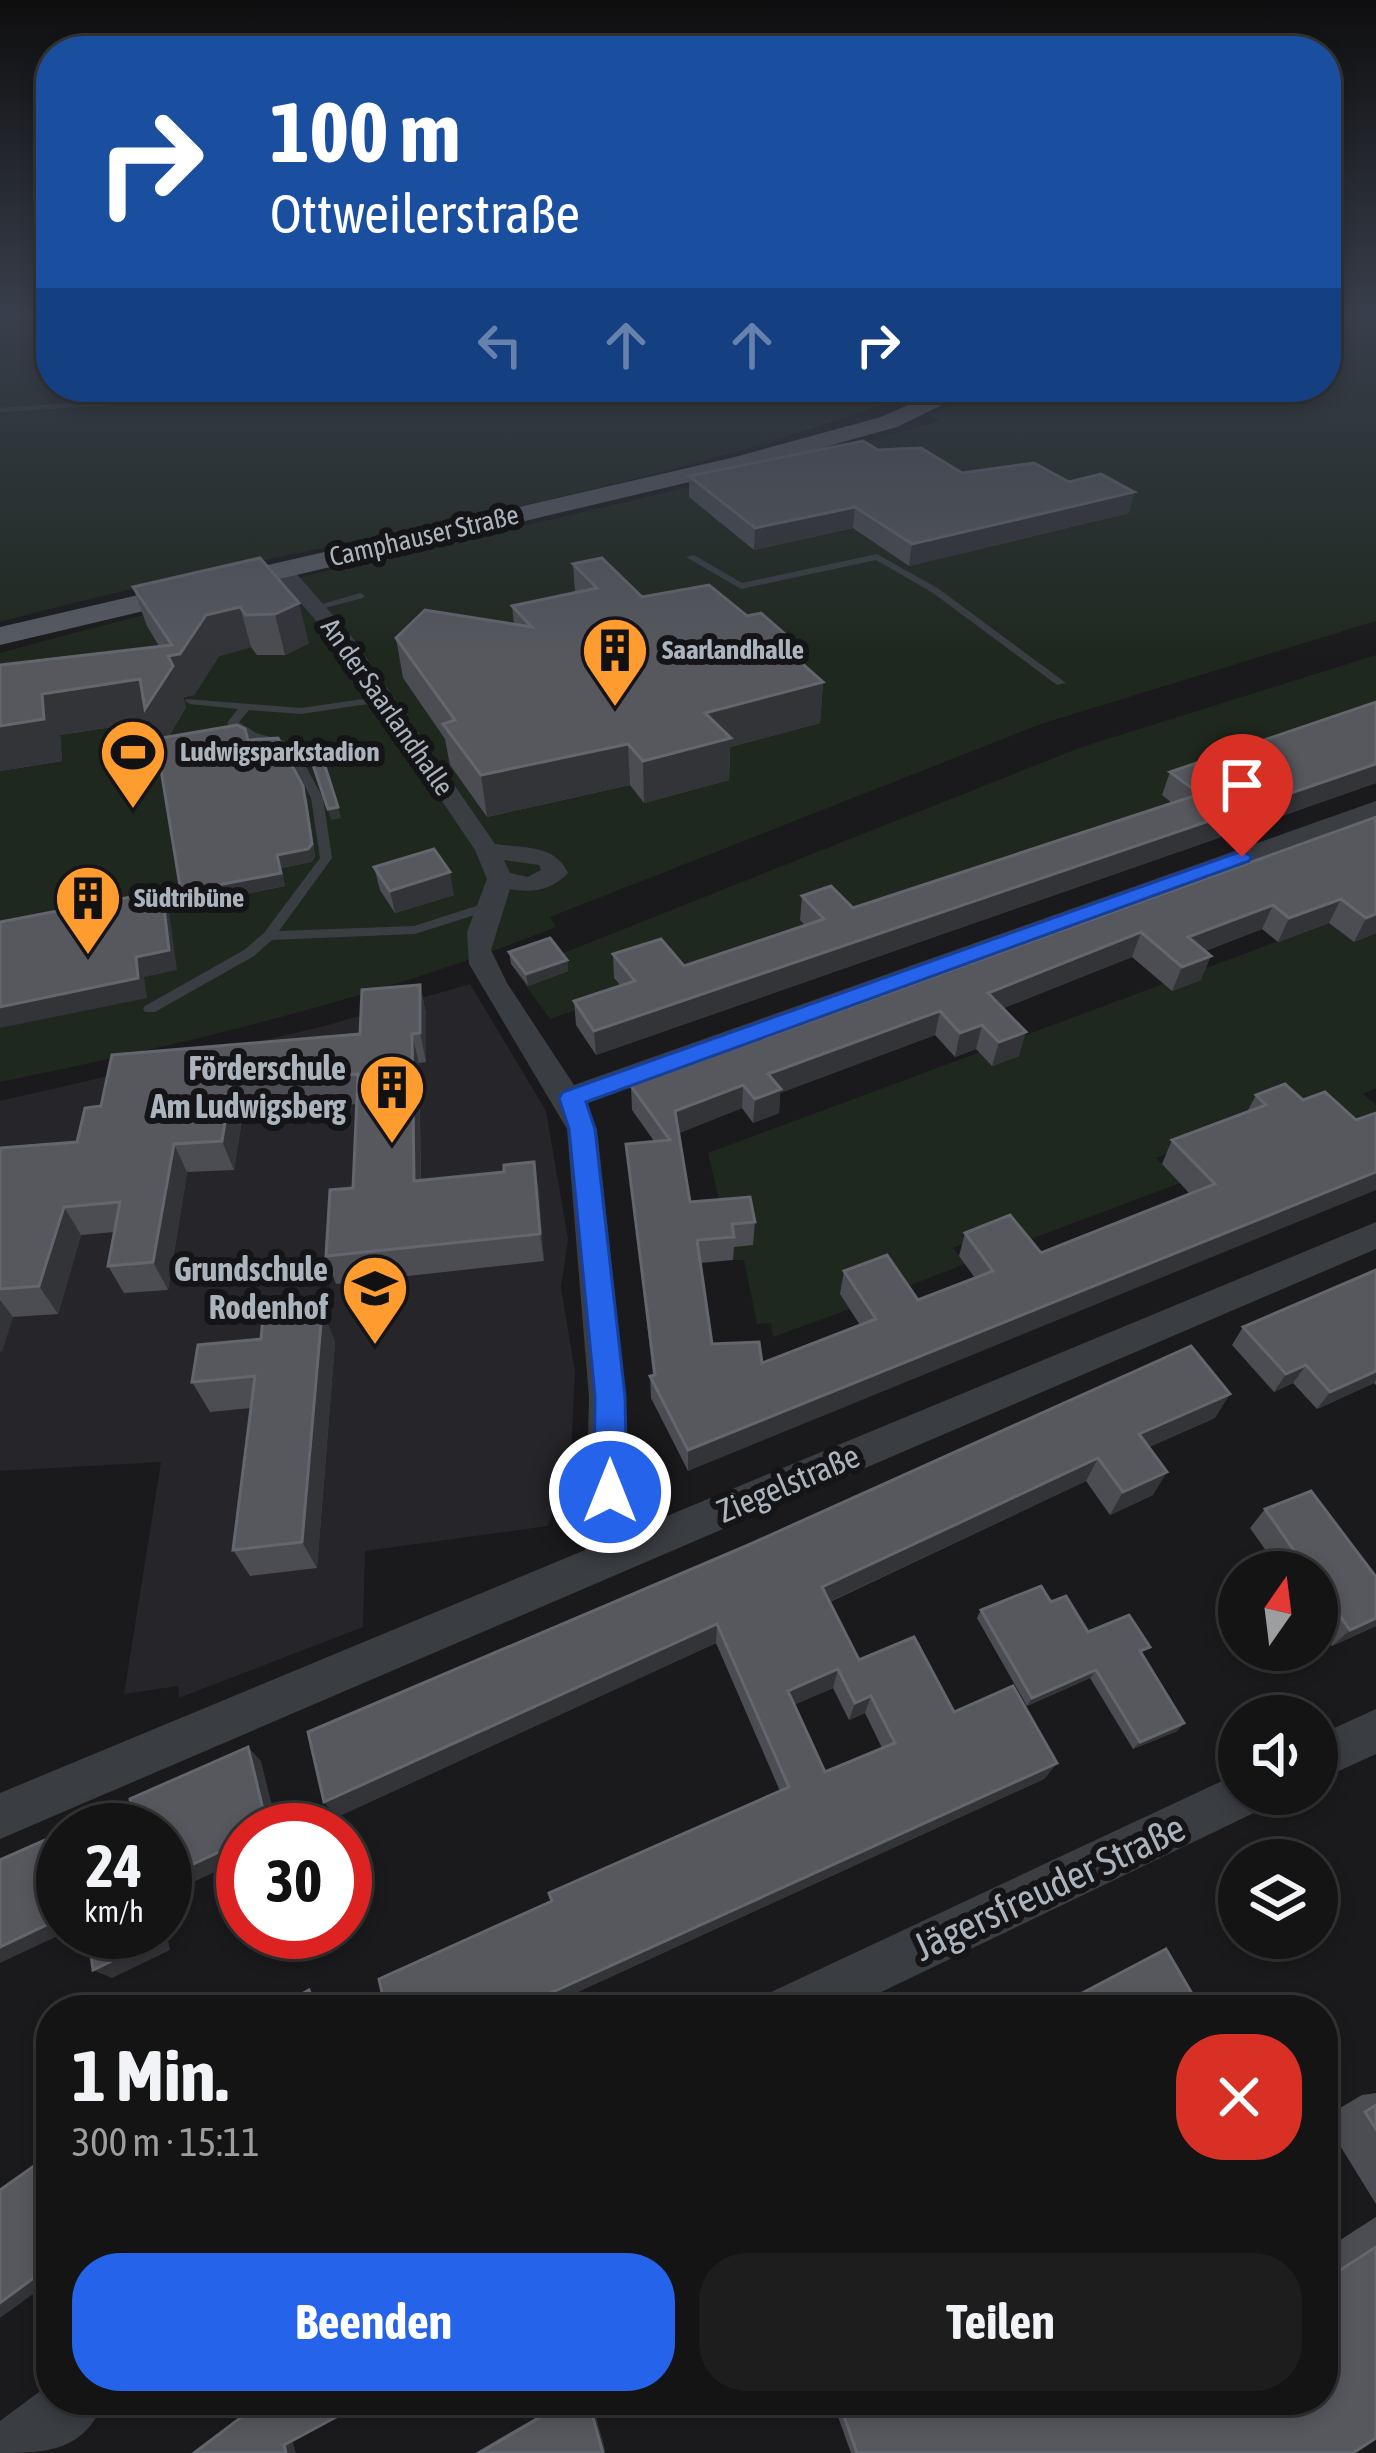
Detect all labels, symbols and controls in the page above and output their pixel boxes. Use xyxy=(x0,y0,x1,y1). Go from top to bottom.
icon: right xyxy=(72,84,228,240)
text: 100 m xyxy=(270,84,460,180)
text: Ottweilerstraße xyxy=(270,183,580,244)
icon: left xyxy=(467,312,533,378)
icon: ahead xyxy=(593,312,659,378)
icon: ahead xyxy=(719,312,785,378)
icon: right xyxy=(845,312,911,378)
street label: Camphauser Straße xyxy=(326,499,521,572)
street label: An der Saarlandhalle xyxy=(315,612,460,801)
building icon: Saarlandhalle xyxy=(580,615,650,709)
place label: Saarlandhalle xyxy=(662,634,804,665)
sports icon: Ludwigsparkstadion xyxy=(98,717,168,811)
pin xyxy=(1191,734,1293,857)
place label: Ludwigsparkstadion xyxy=(180,736,380,767)
icon: arrive xyxy=(1209,752,1275,818)
building icon: Südtribüne xyxy=(53,863,123,957)
place label: Südtribüne xyxy=(134,882,244,913)
place label: Förderschule Am Ludwigsberg xyxy=(150,1049,347,1125)
building icon: Förderschule Am Ludwigsberg xyxy=(357,1052,427,1146)
place label: Grundschule Rodenhof xyxy=(174,1250,329,1326)
school or university icon: Grundschule Rodenhof xyxy=(340,1253,410,1347)
position arrow xyxy=(547,1429,673,1555)
street label: Ziegelstraße xyxy=(711,1436,865,1530)
north arrow xyxy=(1218,1551,1338,1671)
map controls xyxy=(1218,1551,1338,1959)
button: sound xyxy=(1218,1695,1338,1815)
speed limit sign: 30 xyxy=(216,1803,372,1959)
street label: Jägersfreuder Straße xyxy=(906,1805,1192,1969)
text: 24 xyxy=(86,1831,142,1900)
button: layers xyxy=(1218,1839,1338,1959)
text: km/h xyxy=(84,1894,144,1928)
text: 1 Min. xyxy=(72,2034,228,2116)
button: close xyxy=(1176,2034,1302,2160)
text: 300 m · 15:11 xyxy=(72,2120,260,2164)
button: Beenden xyxy=(72,2253,675,2391)
button: Teilen xyxy=(699,2253,1302,2391)

